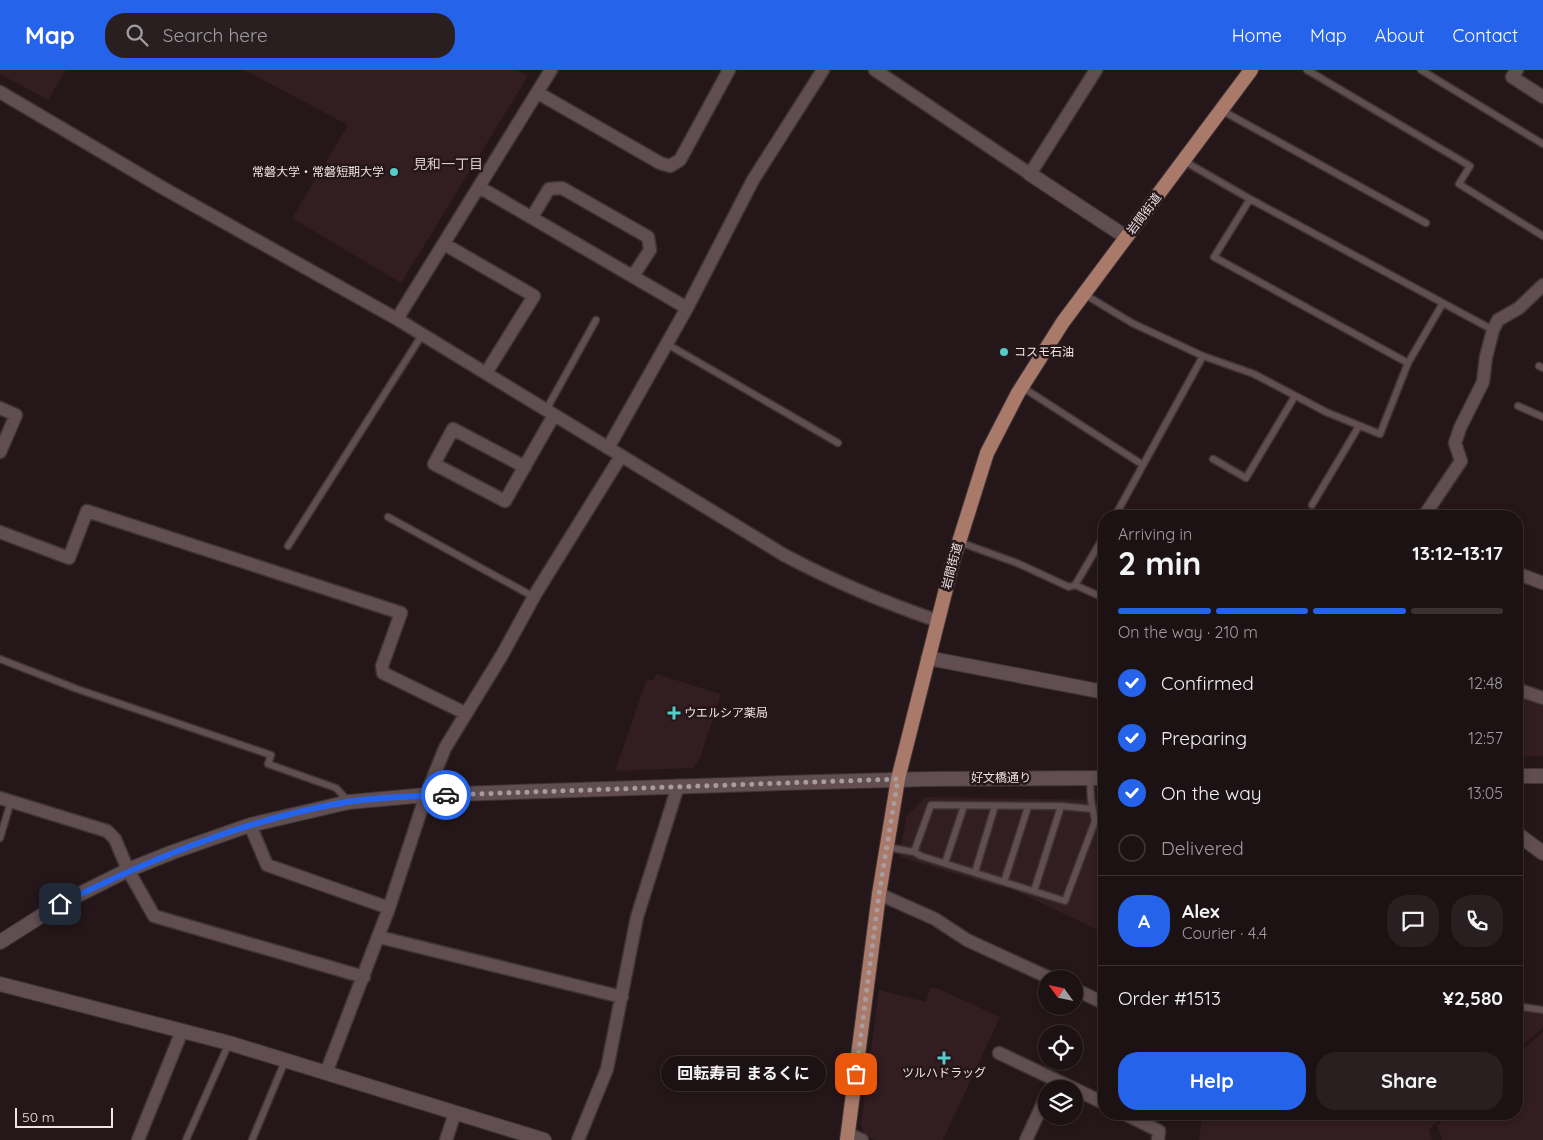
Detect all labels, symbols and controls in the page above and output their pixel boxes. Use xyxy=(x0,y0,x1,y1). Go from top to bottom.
search box xyxy=(105,13,455,58)
text: Map xyxy=(25,20,75,50)
icon: search xyxy=(123,21,151,49)
text: Search here xyxy=(163,23,268,47)
text: Home xyxy=(1232,24,1282,47)
text: Map xyxy=(1310,24,1347,47)
text: About xyxy=(1375,24,1425,47)
text: Contact xyxy=(1453,24,1518,47)
district label: 見和一丁目 xyxy=(413,155,483,173)
place label: 常磐大学・常磐短期大学 xyxy=(252,164,384,179)
marker: 常磐大学・常磐短期大学 xyxy=(388,166,400,178)
street label: 岩間街道 xyxy=(1123,190,1164,237)
place label: コスモ石油 xyxy=(1014,344,1074,359)
marker: コスモ石油 xyxy=(998,346,1010,358)
text: Arriving in xyxy=(1118,524,1192,544)
street label: 岩間街道 xyxy=(938,541,965,591)
text: 13:12–13:17 xyxy=(1412,541,1503,565)
text: 2 min xyxy=(1118,543,1201,583)
text: On the way · 210 m xyxy=(1118,622,1258,642)
icon: check xyxy=(1118,669,1146,697)
text: Confirmed xyxy=(1161,671,1254,695)
text: 12:48 xyxy=(1468,673,1503,693)
place label: ウエルシア薬局 xyxy=(684,705,768,720)
marker: ウエルシア薬局 xyxy=(668,707,680,719)
icon: check xyxy=(1118,724,1146,752)
text: Preparing xyxy=(1161,726,1247,750)
text: 12:57 xyxy=(1468,728,1503,748)
courier xyxy=(421,770,471,820)
street label: 好文橋通り xyxy=(971,770,1031,785)
icon: check xyxy=(1118,779,1146,807)
icon: car xyxy=(432,781,460,809)
text: On the way xyxy=(1161,781,1262,805)
text: 13:05 xyxy=(1467,783,1503,803)
text: Delivered xyxy=(1161,836,1244,860)
pin xyxy=(39,883,81,925)
icon: home xyxy=(46,890,74,918)
button: chat xyxy=(1387,895,1439,947)
button: phone xyxy=(1451,895,1503,947)
text: Alex xyxy=(1182,899,1220,923)
text: A xyxy=(1138,909,1150,933)
text: Courier · 4.4 xyxy=(1182,923,1267,943)
north arrow xyxy=(1038,970,1082,1015)
map controls xyxy=(1038,970,1083,1125)
text: Order #1513 xyxy=(1118,986,1221,1010)
text: ¥2,580 xyxy=(1443,986,1503,1010)
button: locate xyxy=(1038,1025,1083,1070)
marker: ツルハドラッグ xyxy=(938,1052,950,1064)
button: Help xyxy=(1118,1052,1306,1110)
button: Share xyxy=(1316,1052,1503,1110)
pin xyxy=(835,1053,877,1095)
callout: 回転寿司 まるくに xyxy=(661,1056,826,1092)
icon: bag xyxy=(842,1060,870,1088)
text: 回転寿司 まるくに xyxy=(677,1063,810,1083)
place label: ツルハドラッグ xyxy=(902,1065,986,1080)
button: layers xyxy=(1038,1080,1083,1125)
scale bar xyxy=(15,1105,112,1128)
text: 50 m xyxy=(22,1108,55,1126)

